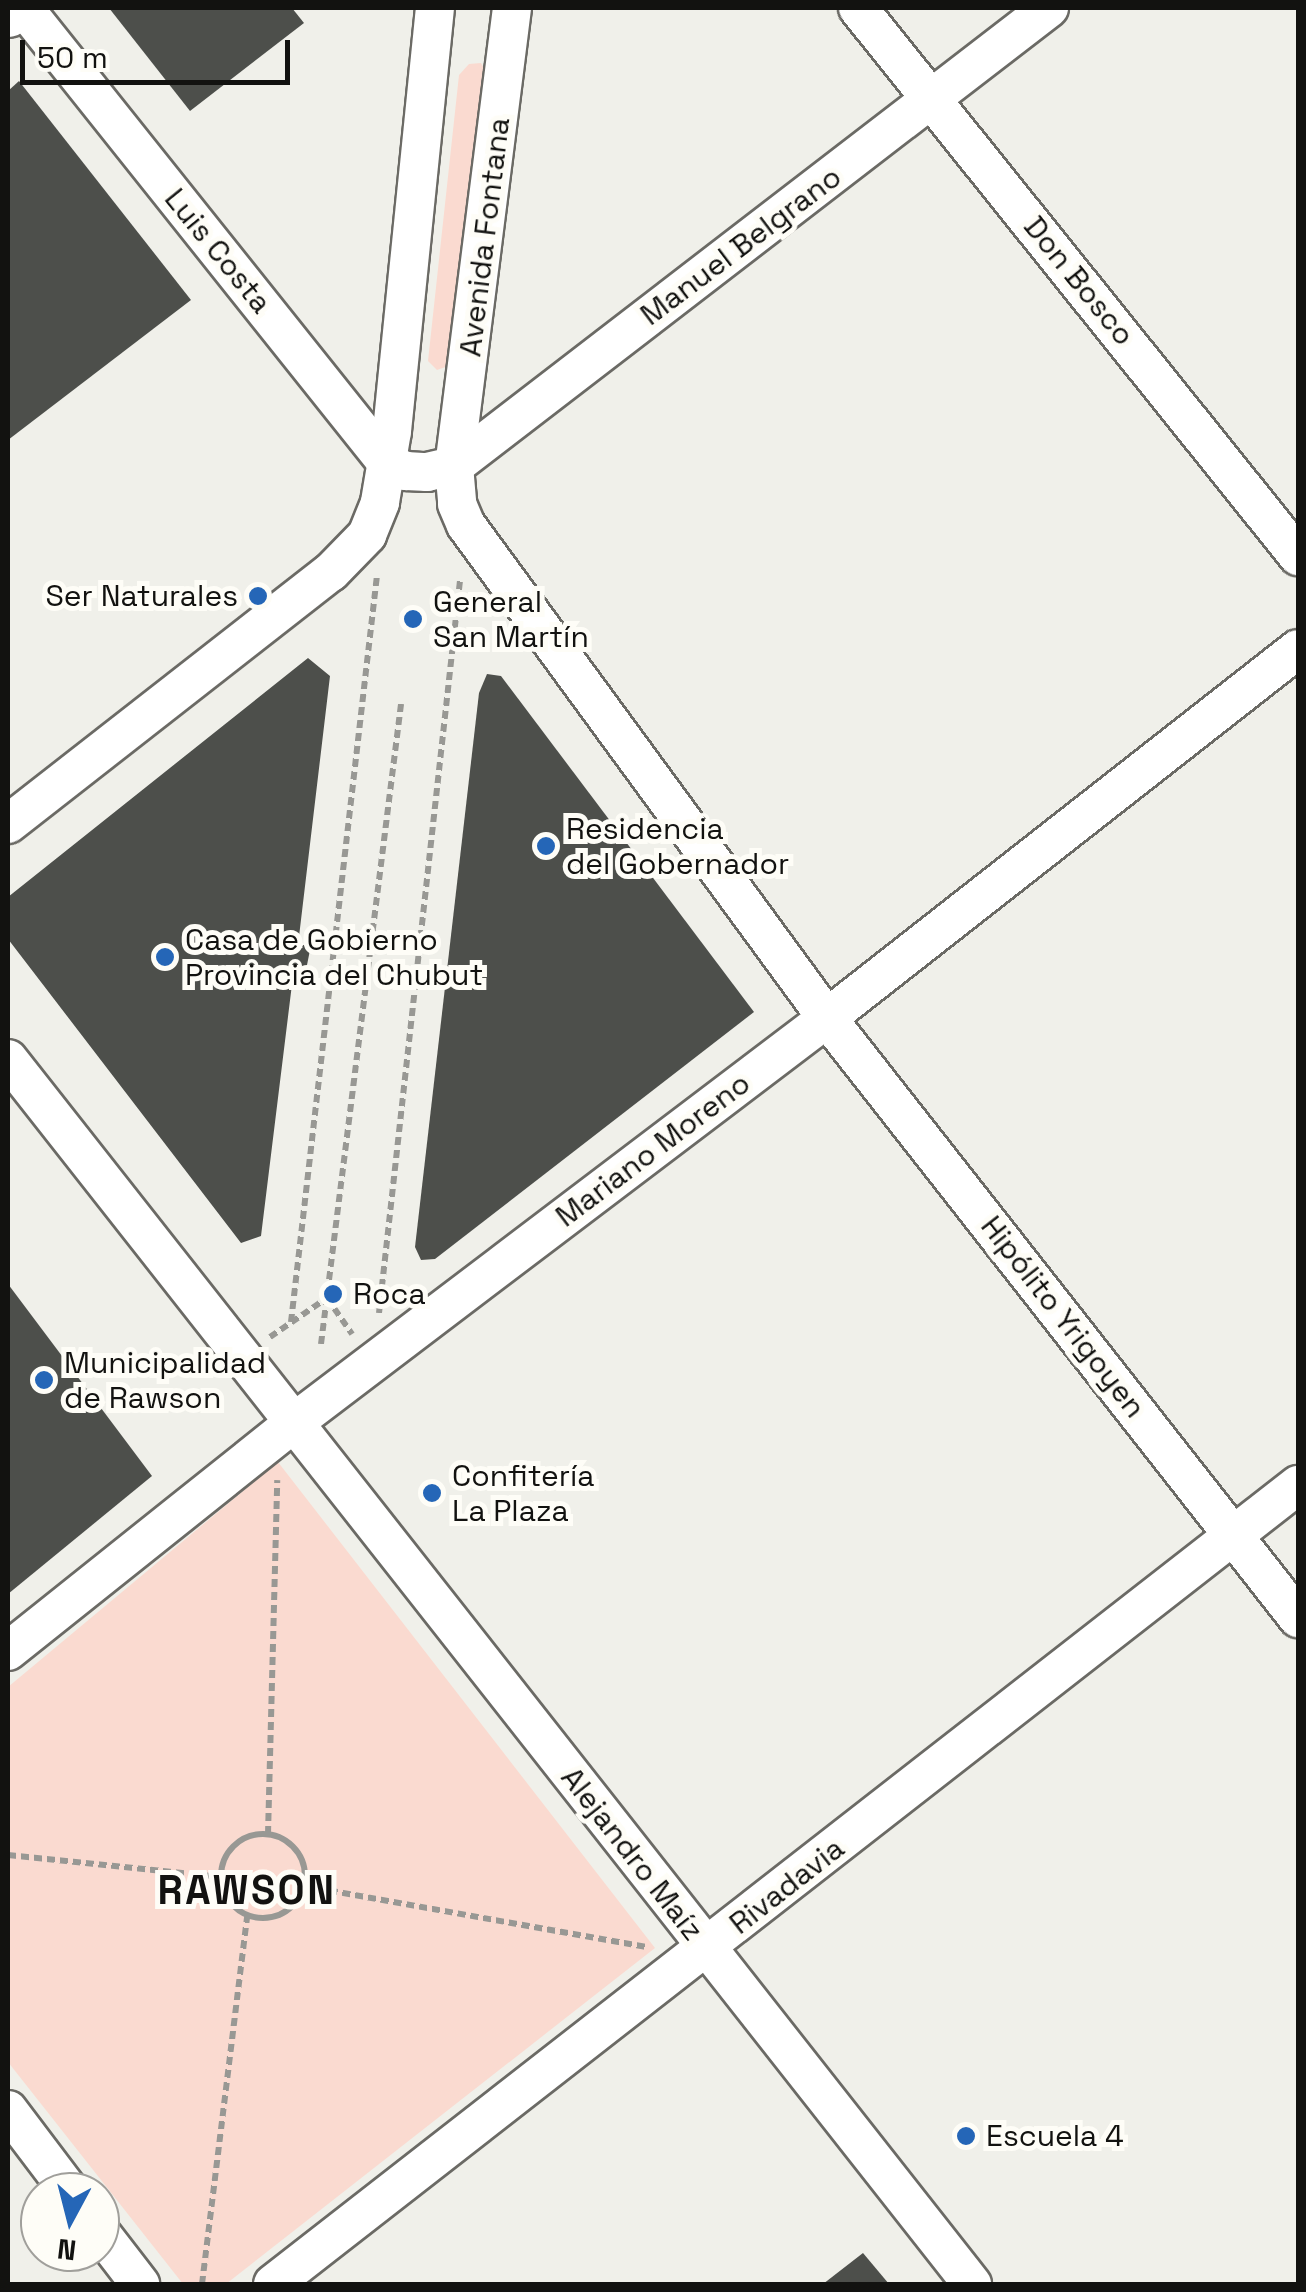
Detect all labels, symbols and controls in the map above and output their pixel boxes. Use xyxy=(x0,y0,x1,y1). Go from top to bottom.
scale bar xyxy=(25,20,295,82)
text: 50 m xyxy=(37,38,108,77)
street label: Avenida Fontana xyxy=(452,115,518,359)
street label: Manuel Belgrano xyxy=(634,159,848,333)
street label: Luis Costa xyxy=(157,181,279,321)
street label: Don Bosco xyxy=(1016,209,1142,353)
place label: Ser Naturales xyxy=(45,578,238,614)
place label: General San Martín xyxy=(433,584,589,654)
marker: Ser Naturales xyxy=(247,585,269,607)
marker: General San Martín xyxy=(402,608,424,630)
place label: Residencia del Gobernador xyxy=(566,811,789,882)
marker: Residencia del Gobernador xyxy=(535,835,557,857)
place label: Casa de Gobierno Provincia del Chubut xyxy=(185,922,483,992)
marker: Casa de Gobierno Provincia del Chubut xyxy=(154,946,176,968)
street label: Mariano Moreno xyxy=(549,1065,757,1235)
street label: Hipólito Yrigoyen xyxy=(973,1209,1153,1425)
place label: Roca xyxy=(353,1276,426,1312)
marker: Roca xyxy=(322,1283,344,1305)
place label: Municipalidad de Rawson xyxy=(64,1345,266,1416)
marker: Municipalidad de Rawson xyxy=(33,1369,55,1391)
place label: Confitería La Plaza xyxy=(452,1458,595,1528)
marker: Confitería La Plaza xyxy=(421,1482,443,1504)
street label: Alejandro Maíz xyxy=(553,1760,711,1948)
street label: Rivadavia xyxy=(723,1830,851,1942)
district label: RAWSON xyxy=(158,1867,336,1915)
place label: Escuela 4 xyxy=(986,2118,1124,2154)
marker: Escuela 4 xyxy=(955,2125,977,2147)
north arrow xyxy=(20,2172,120,2272)
text: N xyxy=(55,2231,78,2269)

